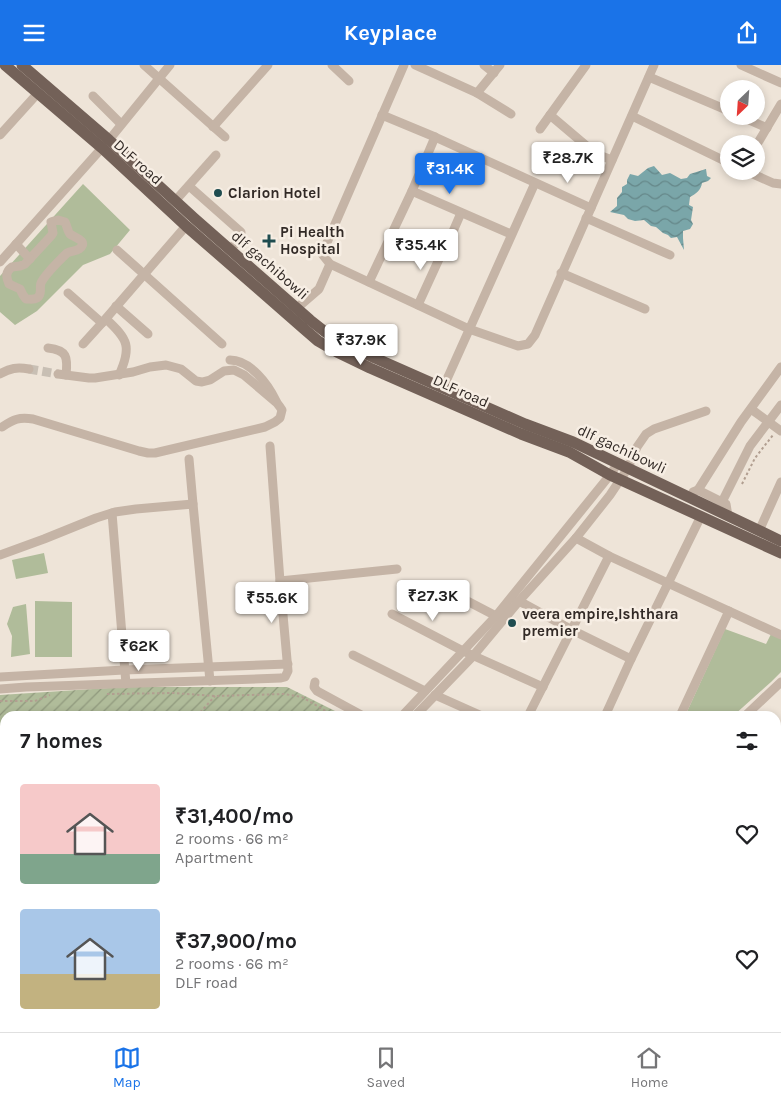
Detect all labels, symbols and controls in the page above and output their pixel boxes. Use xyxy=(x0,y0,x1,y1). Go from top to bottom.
icon: menu xyxy=(20,19,48,47)
icon: share xyxy=(733,19,761,47)
text: Keyplace xyxy=(344,20,437,46)
north arrow xyxy=(720,80,765,125)
map controls xyxy=(720,80,765,180)
button: layers xyxy=(720,135,765,180)
street label: DLF road xyxy=(110,136,166,188)
pin: ₹28.7K xyxy=(527,141,609,184)
text: ₹28.7K xyxy=(542,148,594,167)
pin: ₹31.4K xyxy=(409,153,491,195)
text: ₹31.4K xyxy=(426,159,474,178)
place label: Clarion Hotel xyxy=(228,184,321,202)
marker: Clarion Hotel xyxy=(212,187,224,199)
place label: Pi Health Hospital xyxy=(280,223,345,258)
street label: dlf gachibowli xyxy=(228,227,312,303)
pin: ₹35.4K xyxy=(380,229,462,271)
marker: Pi Health Hospital xyxy=(262,234,276,248)
text: ₹35.4K xyxy=(395,235,447,254)
pin: ₹37.9K xyxy=(320,323,402,366)
text: ₹37.9K xyxy=(336,330,386,349)
street label: DLF road xyxy=(430,371,492,411)
street label: dlf gachibowli xyxy=(575,420,669,478)
pin: ₹27.3K xyxy=(392,579,474,622)
pin: ₹55.6K xyxy=(231,581,313,624)
text: ₹27.3K xyxy=(408,586,458,605)
text: ₹55.6K xyxy=(246,588,298,607)
place label: veera empire,Ishthara premier xyxy=(522,605,679,640)
marker: veera empire,Ishthara premier xyxy=(506,617,518,629)
pin: ₹62K xyxy=(109,629,169,672)
text: ₹62K xyxy=(119,636,159,655)
icon: filters xyxy=(733,727,761,755)
text: 7 homes xyxy=(20,729,103,753)
icon: home xyxy=(60,804,120,864)
text: ₹31,400/mo xyxy=(175,804,294,828)
icon: heart xyxy=(733,820,761,848)
text: 2 rooms · 66 m² xyxy=(175,829,289,848)
text: Apartment xyxy=(175,848,253,867)
icon: home xyxy=(60,929,120,989)
text: ₹37,900/mo xyxy=(175,929,297,953)
icon: heart xyxy=(733,945,761,973)
text: 2 rooms · 66 m² xyxy=(175,954,289,973)
text: DLF road xyxy=(175,973,238,992)
tab: Map xyxy=(113,1044,141,1091)
tab: Saved xyxy=(366,1044,405,1091)
tab: Home xyxy=(631,1044,668,1091)

